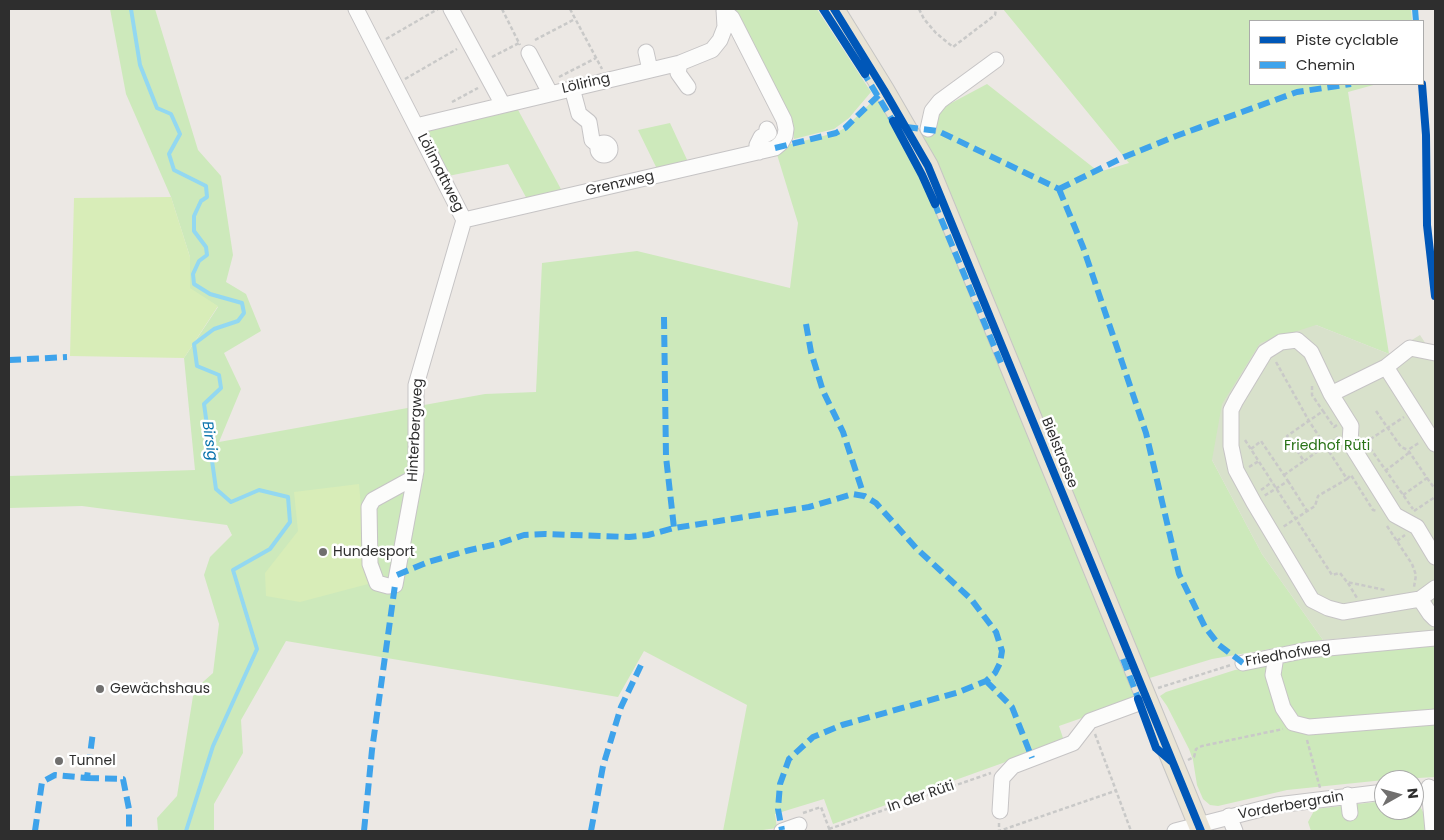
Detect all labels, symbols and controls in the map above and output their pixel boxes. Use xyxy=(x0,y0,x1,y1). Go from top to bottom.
legend xyxy=(1249,20,1424,85)
text: Piste cyclable xyxy=(1296,29,1399,50)
text: Chemin xyxy=(1296,54,1355,75)
street label: Löliring xyxy=(560,70,612,98)
street label: Lölimattweg xyxy=(413,131,467,215)
street label: Grenzweg xyxy=(584,168,656,200)
street label: Hinterbergweg xyxy=(405,378,427,482)
street label: Bielstrasse xyxy=(1037,415,1081,491)
water label: Birsig xyxy=(197,420,221,462)
park label: Friedhof Rüti xyxy=(1284,438,1370,454)
place label: Hundesport xyxy=(333,544,415,560)
marker: Hundesport xyxy=(317,546,329,558)
street label: Friedhofweg xyxy=(1244,639,1332,671)
place label: Gewächshaus xyxy=(110,681,210,697)
marker: Gewächshaus xyxy=(94,683,106,695)
place label: Tunnel xyxy=(69,753,116,769)
marker: Tunnel xyxy=(53,755,65,767)
north arrow xyxy=(1374,770,1424,820)
street label: In der Rüti xyxy=(886,778,956,816)
text: N xyxy=(1402,787,1423,800)
street label: Vorderbergrain xyxy=(1237,788,1345,824)

